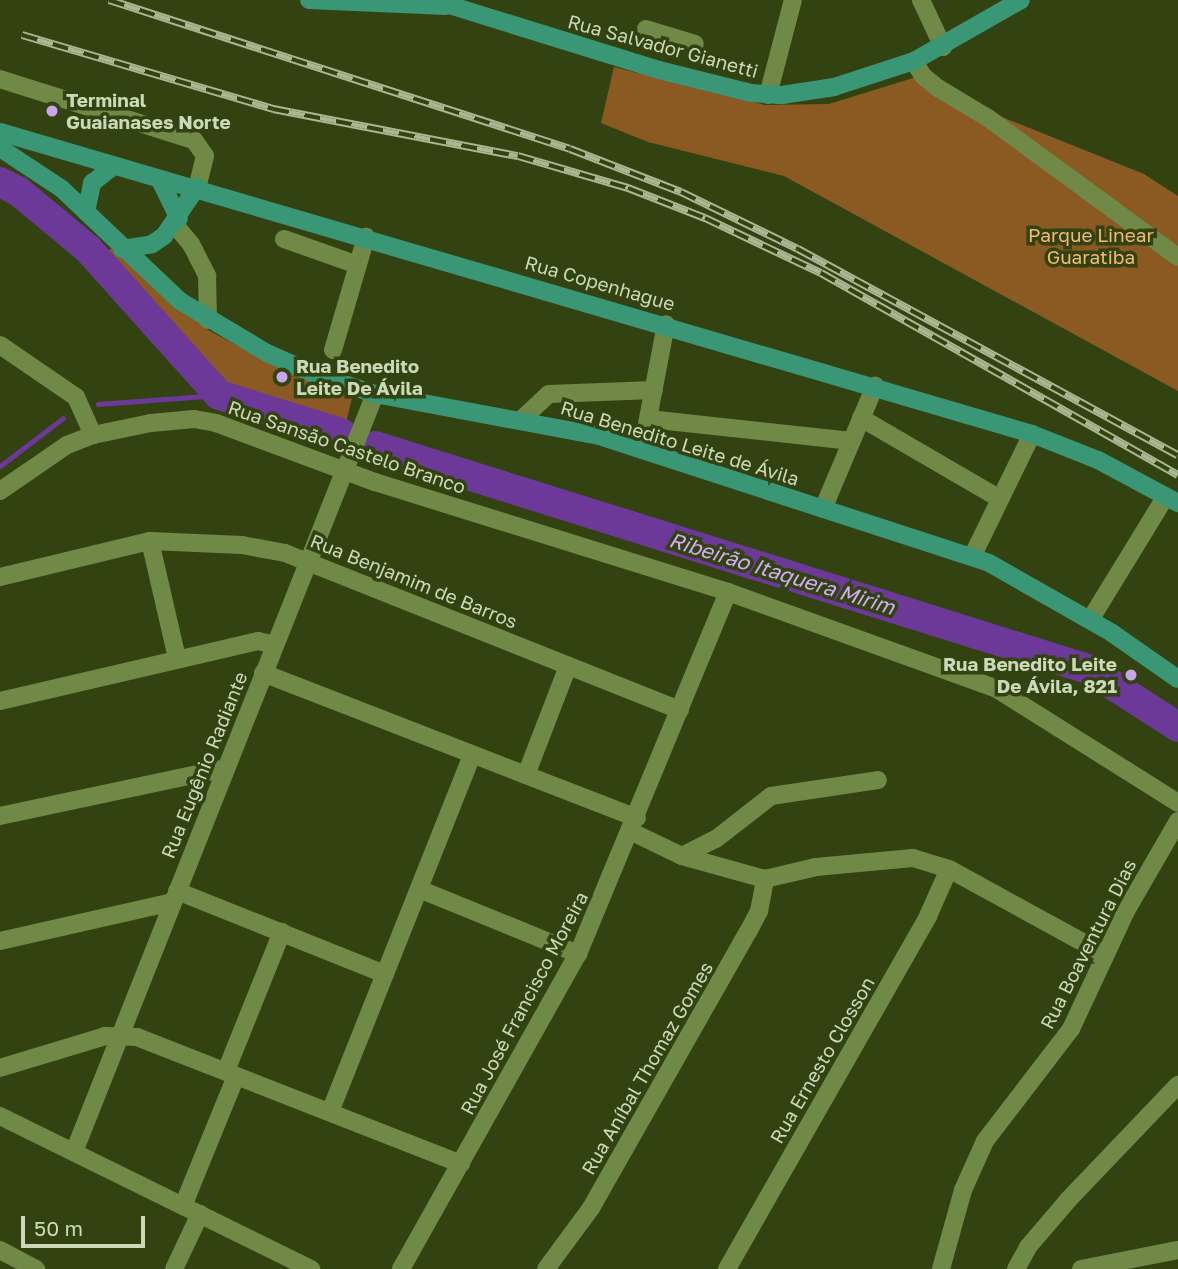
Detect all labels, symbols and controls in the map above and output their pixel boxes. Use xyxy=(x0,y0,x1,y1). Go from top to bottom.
street label: Rua Salvador Gianetti xyxy=(565,10,761,82)
place label: Terminal Guaianases Norte xyxy=(66,89,231,133)
marker: Terminal Guaianases Norte xyxy=(44,103,60,119)
park label: Parque Linear Guaratiba xyxy=(1028,224,1154,268)
street label: Rua Copenhague xyxy=(522,251,678,315)
place label: Rua Benedito Leite De Ávila xyxy=(296,355,423,399)
marker: Rua Benedito Leite De Ávila xyxy=(274,369,290,385)
street label: Rua Sansão Castelo Branco xyxy=(225,396,469,498)
street label: Rua Benedito Leite de Ávila xyxy=(558,396,802,490)
water label: Ribeirão Itaquera Mirim xyxy=(666,527,898,619)
street label: Rua Benjamim de Barros xyxy=(307,529,521,633)
place label: Rua Benedito Leite De Ávila, 821 xyxy=(943,653,1117,697)
marker: Rua Benedito Leite De Ávila, 821 xyxy=(1123,667,1139,683)
street label: Rua Eugênio Radiante xyxy=(156,668,252,862)
street label: Rua Boaventura Dias xyxy=(1035,855,1141,1033)
street label: Rua José Francisco Moreira xyxy=(455,888,593,1118)
street label: Rua Aníbal Thomaz Gomes xyxy=(577,957,717,1179)
street label: Rua Ernesto Closson xyxy=(765,973,879,1147)
scale bar xyxy=(24,1202,149,1246)
text: 50 m xyxy=(34,1215,83,1241)

